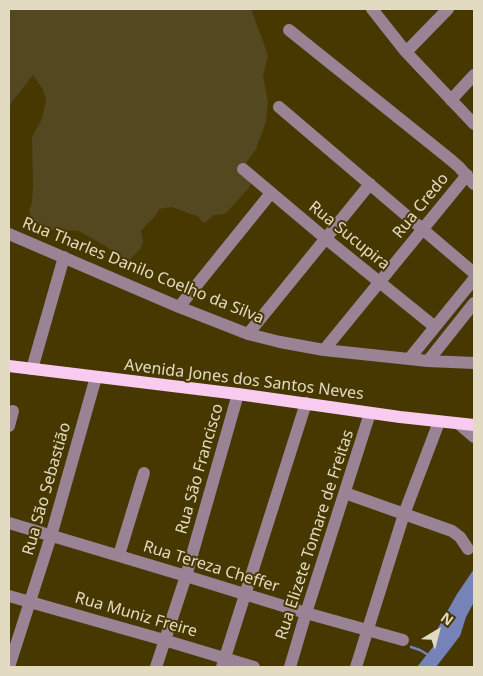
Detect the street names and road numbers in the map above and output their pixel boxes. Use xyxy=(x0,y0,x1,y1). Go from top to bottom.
street label: Rua Credo xyxy=(389,170,453,242)
street label: Rua Sucupira xyxy=(305,198,393,274)
street label: Rua Tharles Danilo Coelho da Silva xyxy=(19,214,267,328)
street label: Avenida Jones dos Santos Neves xyxy=(123,356,365,404)
street label: Rua São Francisco xyxy=(172,402,228,536)
street label: Rua São Sebastião xyxy=(19,420,75,558)
street label: Rua Elizete Tomare de Freitas xyxy=(272,428,358,642)
street label: Rua Tereza Cheffer xyxy=(141,537,281,597)
street label: Rua Muniz Freire xyxy=(73,588,199,642)

